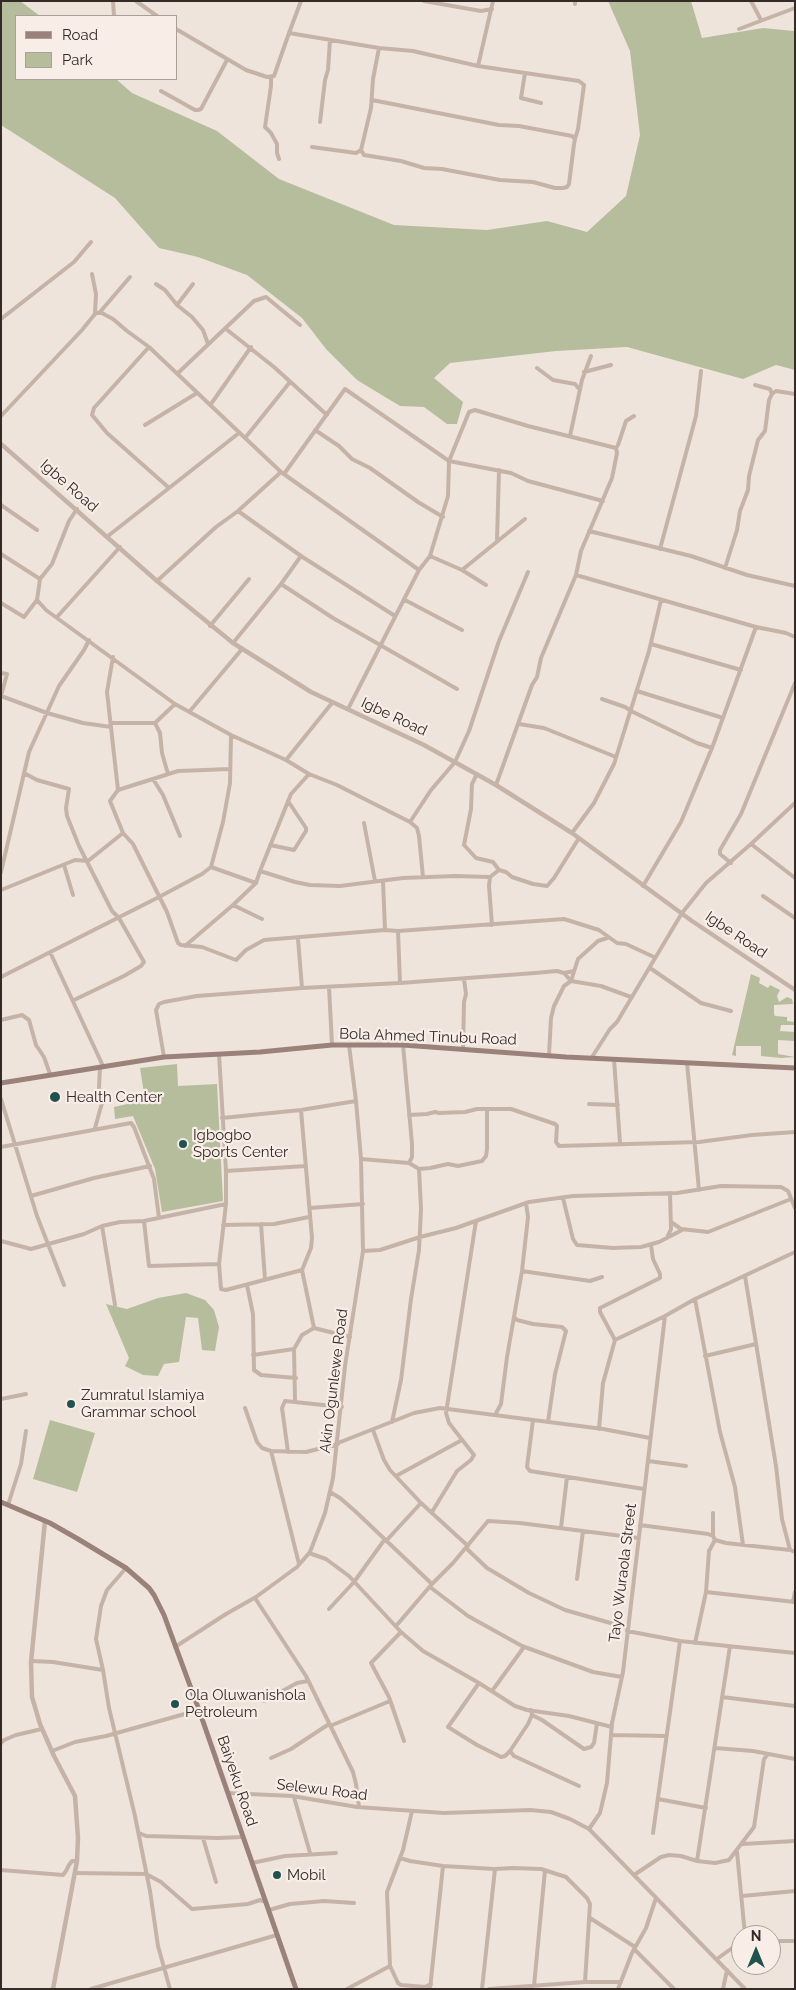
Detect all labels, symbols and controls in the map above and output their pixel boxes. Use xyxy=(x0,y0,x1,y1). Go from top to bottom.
legend xyxy=(15,15,178,80)
text: Road xyxy=(62,26,98,44)
text: Park xyxy=(62,51,93,69)
street label: Igbe Road xyxy=(36,456,102,516)
street label: Igbe Road xyxy=(358,694,430,740)
street label: Igbe Road xyxy=(702,908,770,962)
street label: Bola Ahmed Tinubu Road xyxy=(339,1025,517,1049)
place label: Health Center xyxy=(66,1088,162,1106)
marker: Health Center xyxy=(48,1090,62,1104)
place label: Igbogbo Sports Center xyxy=(193,1126,288,1161)
marker: Igbogbo Sports Center xyxy=(177,1138,189,1150)
street label: Akin Ogunlewe Road xyxy=(316,1308,352,1454)
place label: Zumratul Islamiya Grammar school xyxy=(81,1386,204,1421)
marker: Zumratul Islamiya Grammar school xyxy=(65,1398,77,1410)
street label: Tayo Wuraola Street xyxy=(606,1502,640,1644)
place label: Ola Oluwanishola Petroleum xyxy=(185,1686,306,1721)
marker: Ola Oluwanishola Petroleum xyxy=(169,1698,181,1710)
street label: Baiyeku Road xyxy=(213,1733,261,1829)
street label: Selewu Road xyxy=(275,1775,369,1805)
place label: Mobil xyxy=(287,1866,326,1884)
marker: Mobil xyxy=(271,1869,283,1881)
north arrow xyxy=(731,1925,781,1975)
text: N xyxy=(751,1928,761,1944)

